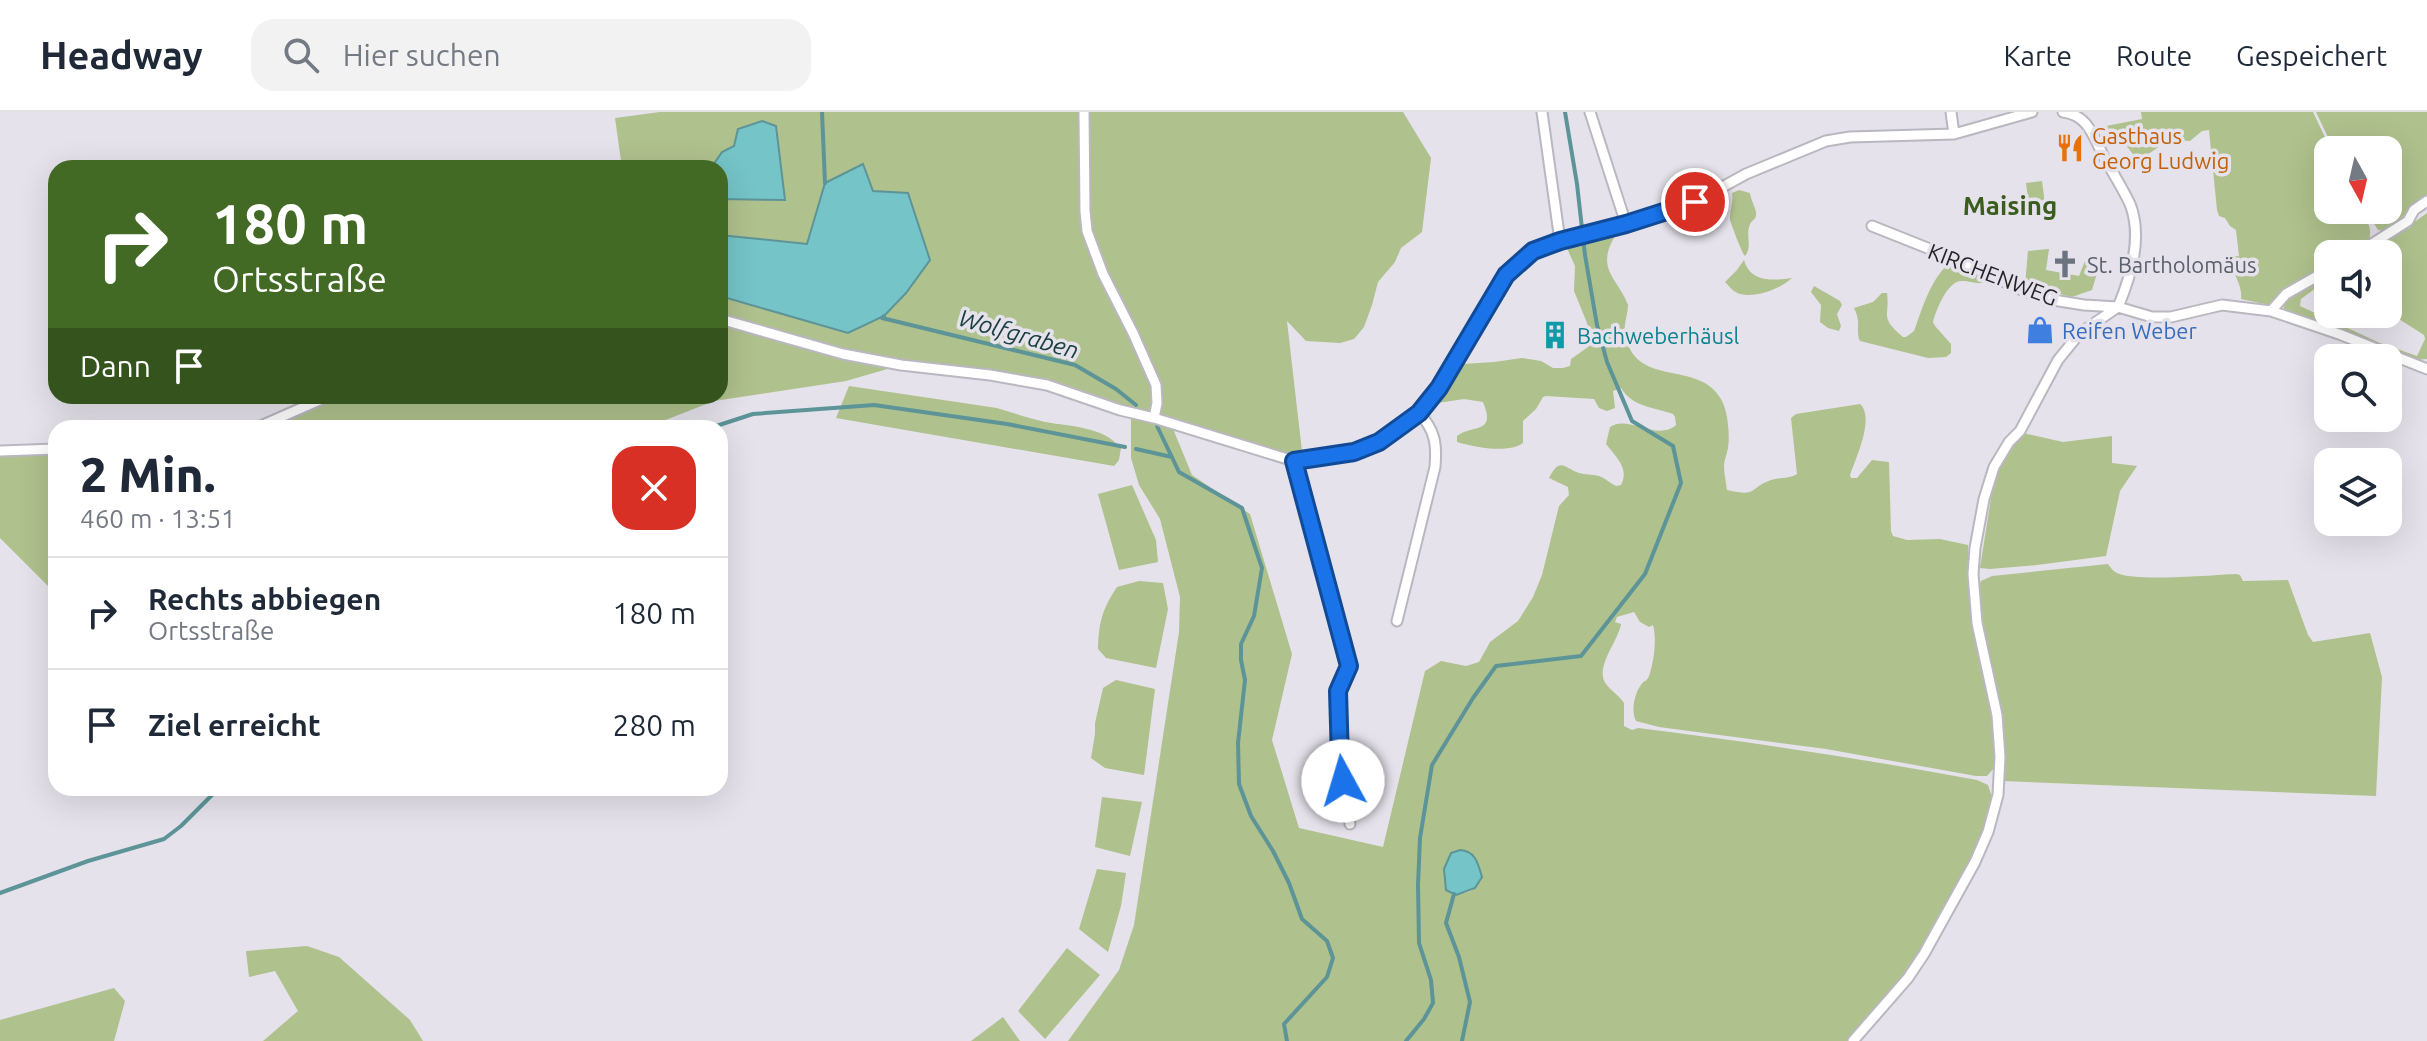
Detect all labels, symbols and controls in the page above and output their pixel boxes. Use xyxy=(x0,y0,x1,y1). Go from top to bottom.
search box xyxy=(251,19,811,91)
icon: search xyxy=(279,33,323,77)
text: Headway xyxy=(40,34,203,76)
text: Hier suchen xyxy=(343,38,501,72)
text: Karte xyxy=(2003,40,2072,71)
text: Route xyxy=(2116,40,2192,71)
text: Gespeichert xyxy=(2236,40,2387,71)
place label: Gasthaus Georg Ludwig xyxy=(2092,123,2229,173)
restaurant icon: Gasthaus Georg Ludwig xyxy=(2055,133,2085,163)
north arrow xyxy=(2314,136,2402,224)
map controls xyxy=(2314,136,2402,536)
pin xyxy=(1661,168,1729,236)
icon: arrive xyxy=(1673,180,1717,224)
district label: Maising xyxy=(1963,191,2057,220)
icon: right xyxy=(80,192,184,296)
text: 180 m xyxy=(212,192,368,255)
street label: KIRCHENWEG xyxy=(1925,238,2061,310)
button: sound xyxy=(2314,240,2402,328)
church icon: St. Bartholomäus xyxy=(2050,249,2080,279)
place label: St. Bartholomäus xyxy=(2087,252,2257,277)
text: Ortsstraße xyxy=(212,258,387,299)
water label: Wolfgraben xyxy=(956,304,1082,364)
shop icon: Reifen Weber xyxy=(2025,315,2055,345)
place label: Reifen Weber xyxy=(2062,318,2197,343)
building icon: Bachweberhäusl xyxy=(1540,320,1570,350)
place label: Bachweberhäusl xyxy=(1577,323,1740,348)
icon: arrive xyxy=(167,344,211,388)
button: search xyxy=(2314,344,2402,432)
text: Dann xyxy=(80,349,151,383)
button: close xyxy=(612,446,696,530)
text: 2 Min. xyxy=(80,447,216,501)
button: layers xyxy=(2314,448,2402,536)
text: 460 m · 13:51 xyxy=(80,504,236,533)
text: Rechts abbiegen xyxy=(148,582,381,616)
icon: right xyxy=(80,591,124,635)
text: 180 m xyxy=(612,596,696,630)
text: Ortsstraße xyxy=(148,616,274,645)
icon: arrive xyxy=(80,703,124,747)
text: Ziel erreicht xyxy=(148,708,321,742)
text: 280 m xyxy=(612,708,696,742)
position arrow xyxy=(1301,739,1385,823)

